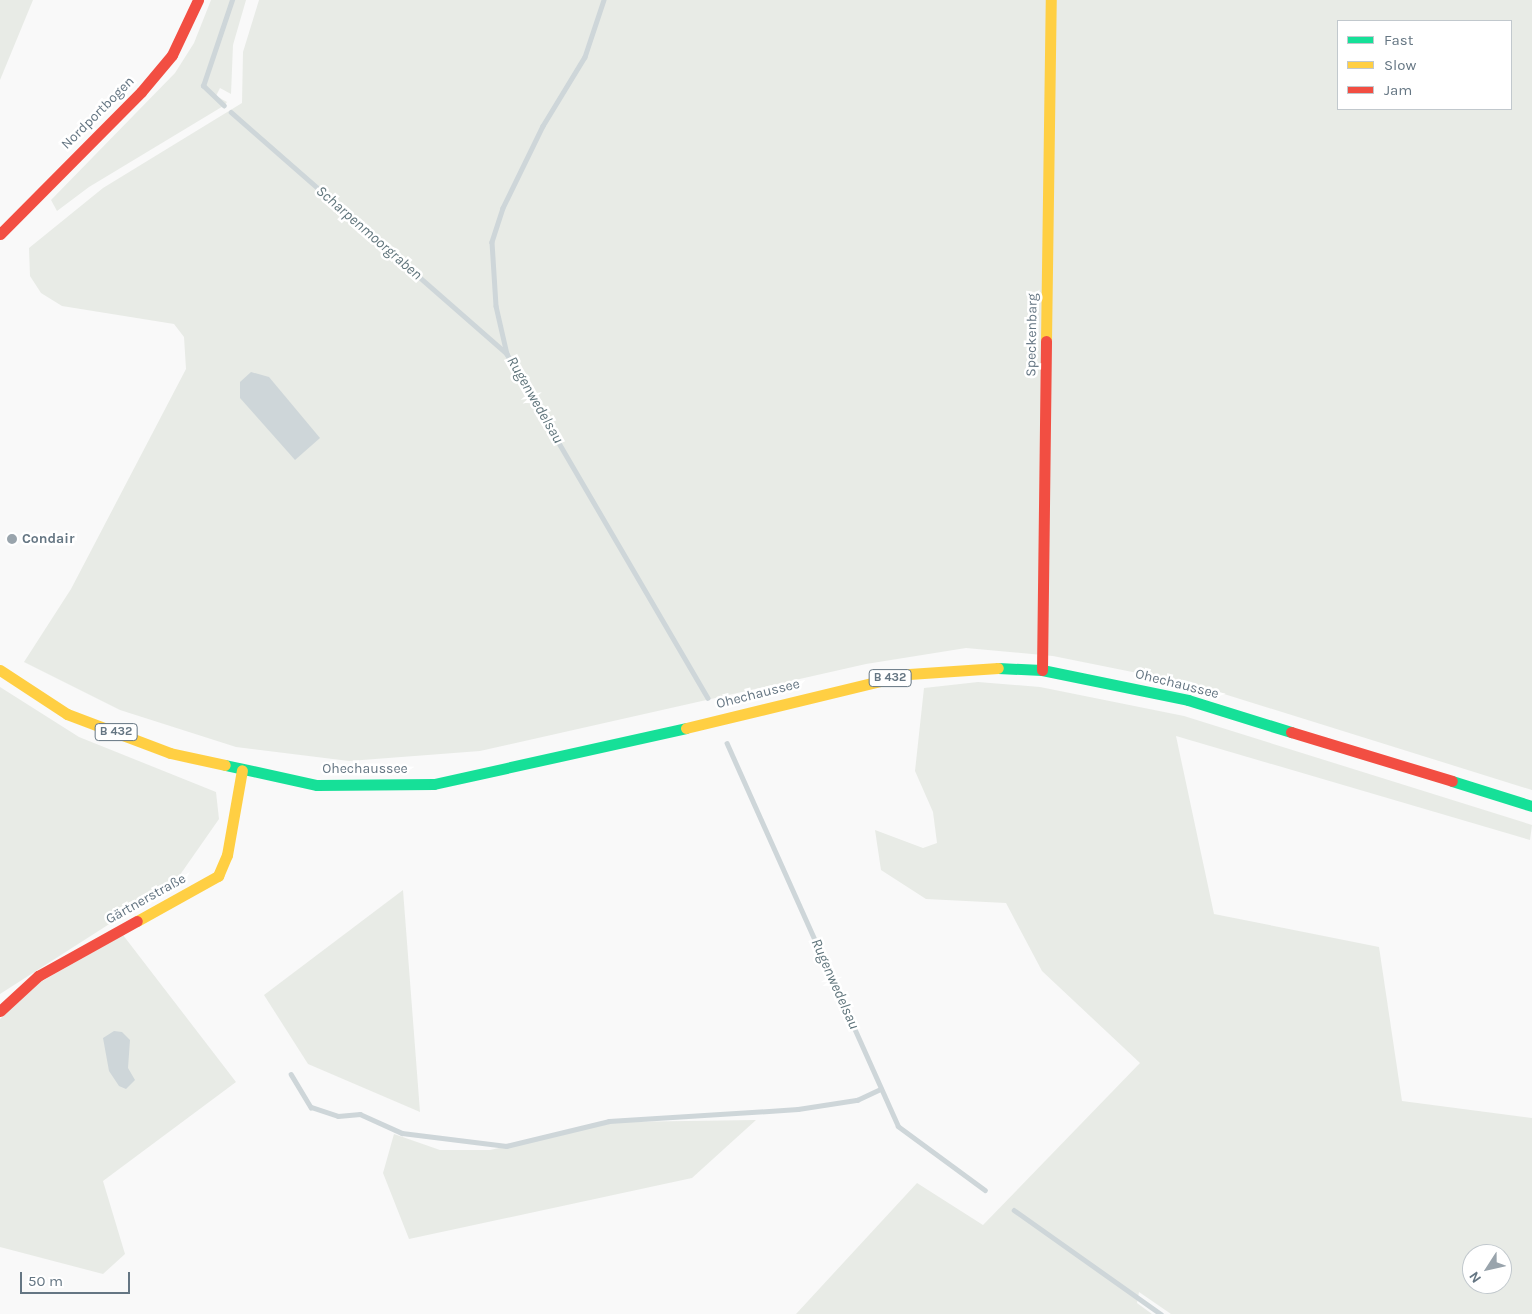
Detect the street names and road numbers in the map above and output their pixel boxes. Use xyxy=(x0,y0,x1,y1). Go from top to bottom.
street label: Nordportbogen xyxy=(58,73,138,153)
street label: Speckenbarg xyxy=(1023,293,1041,377)
street label: Ohechaussee xyxy=(1133,665,1221,703)
road number: B 432 xyxy=(868,668,912,688)
street label: Ohechaussee xyxy=(714,675,802,713)
road number: B 432 xyxy=(94,722,138,742)
street label: Ohechaussee xyxy=(322,761,408,777)
street label: Gärtnerstraße xyxy=(103,870,189,928)

